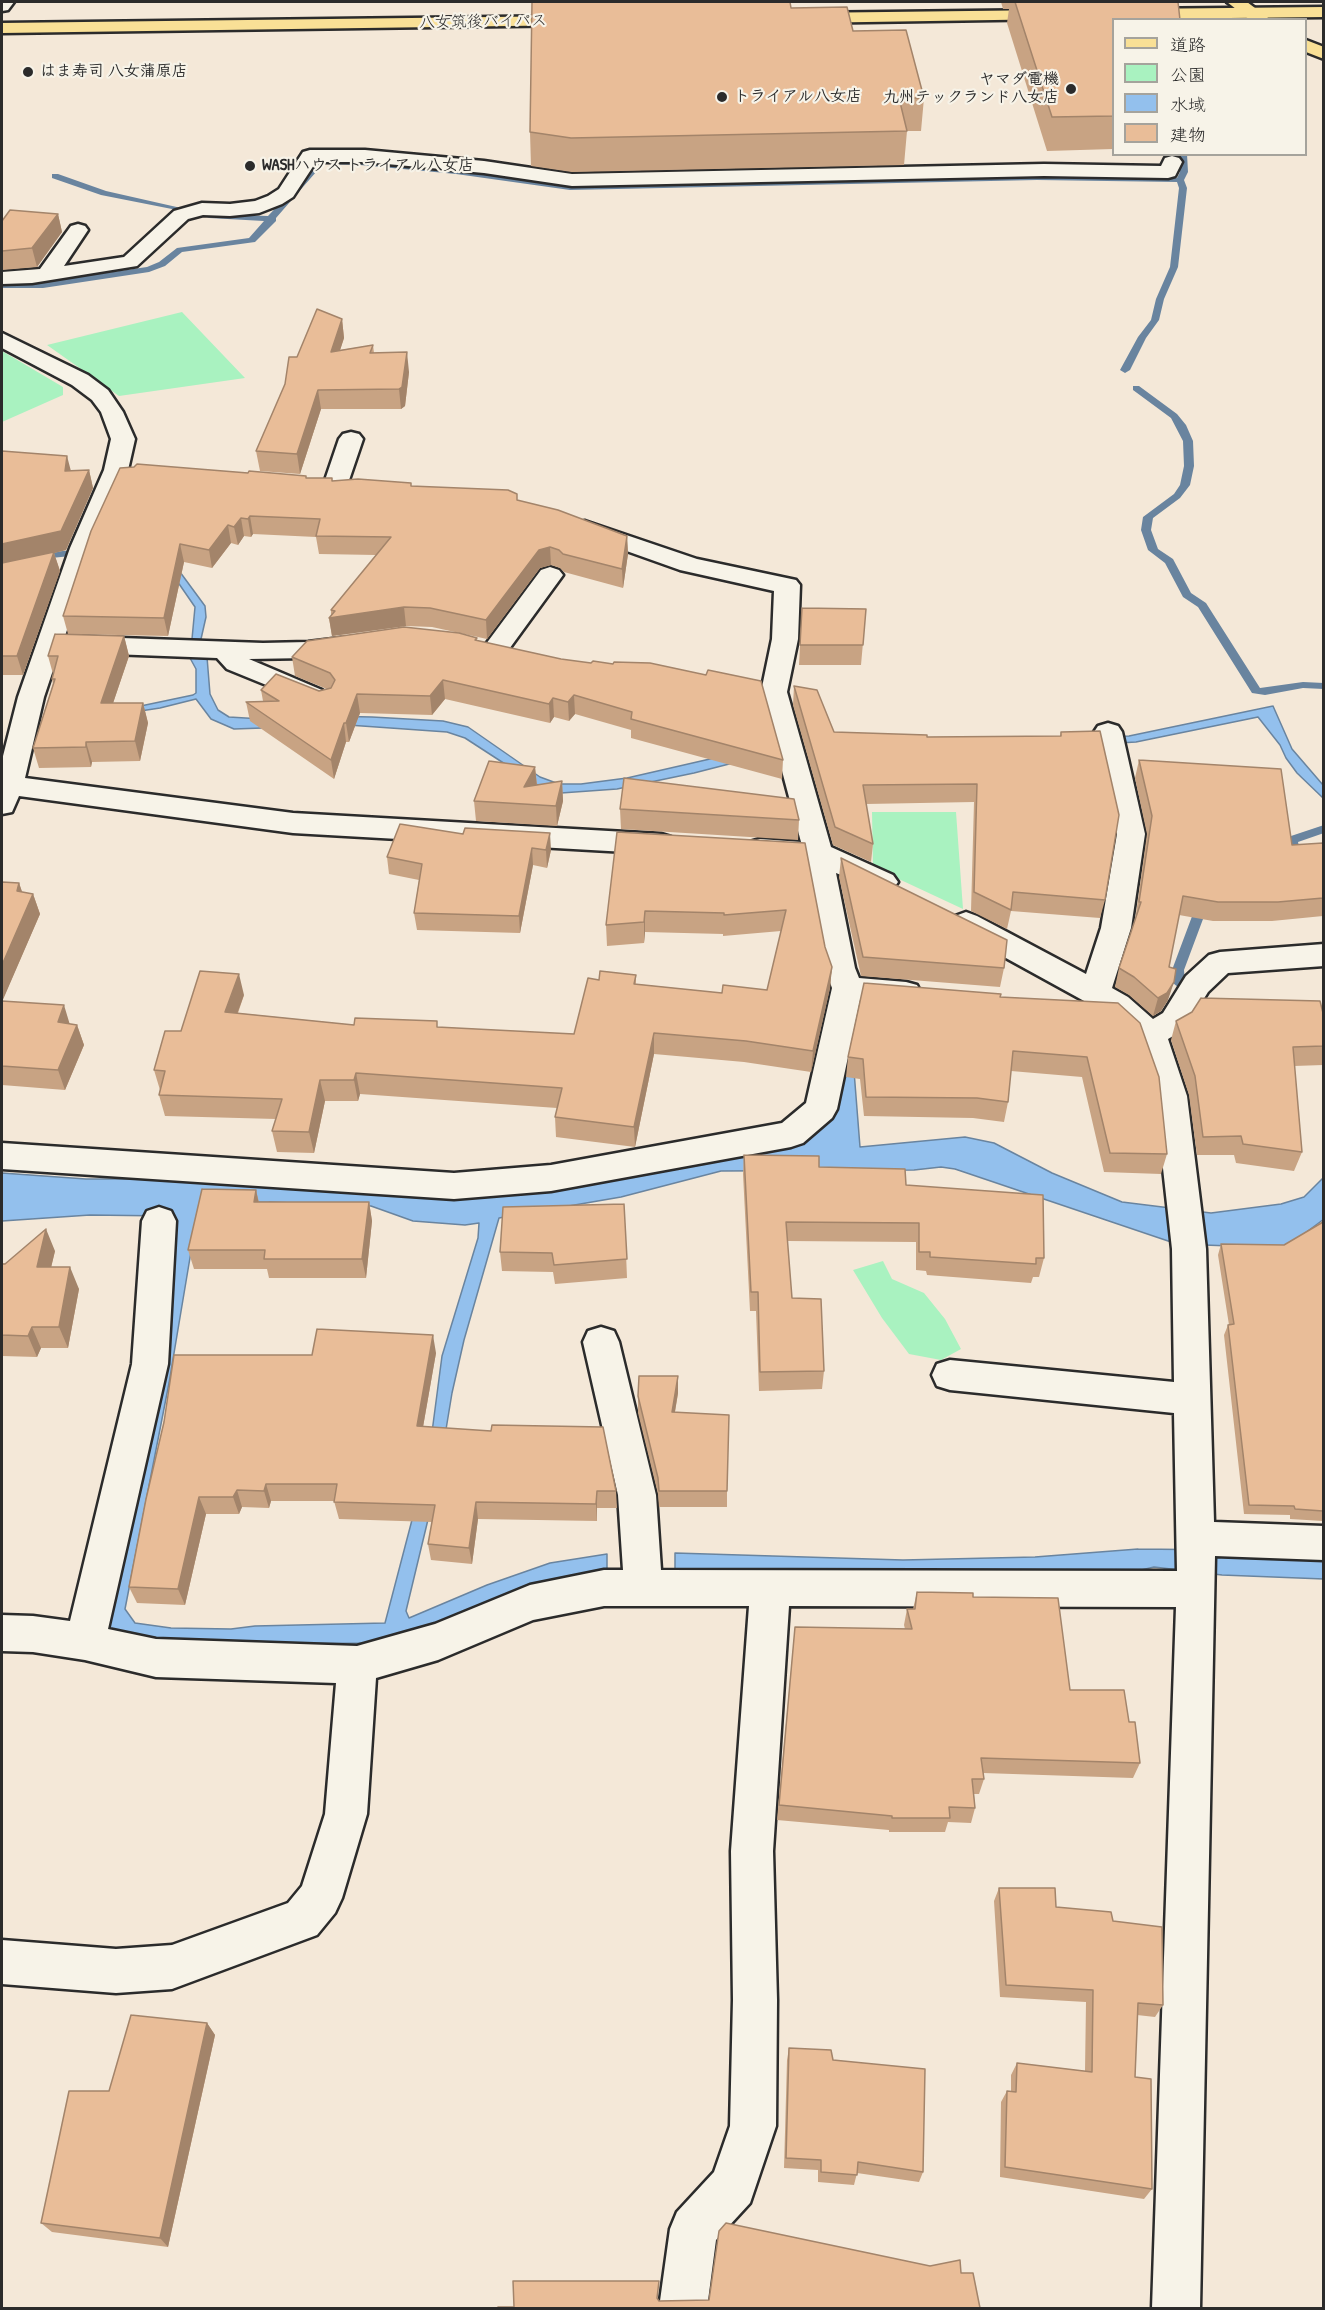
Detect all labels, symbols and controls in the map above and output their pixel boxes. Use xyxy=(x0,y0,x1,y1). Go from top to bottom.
street label: 八女筑後バイパス xyxy=(419,11,547,33)
legend xyxy=(1112,18,1307,156)
text: 道路 xyxy=(1170,32,1206,57)
place label: はま寿司 八女蒲原店 xyxy=(40,62,188,82)
text: 公園 xyxy=(1170,62,1206,87)
marker: はま寿司 八女蒲原店 xyxy=(21,65,35,79)
place label: ヤマダ電機 九州テックランド八女店 xyxy=(883,70,1059,108)
marker: ヤマダ電機 九州テックランド八女店 xyxy=(1064,82,1078,96)
place label: トライアル八女店 xyxy=(734,87,862,107)
marker: トライアル八女店 xyxy=(715,90,729,104)
text: 水域 xyxy=(1170,92,1206,117)
text: 建物 xyxy=(1170,122,1206,147)
place label: WASHハウス トライアル八女店 xyxy=(262,156,474,176)
marker: WASHハウス トライアル八女店 xyxy=(243,159,257,173)

